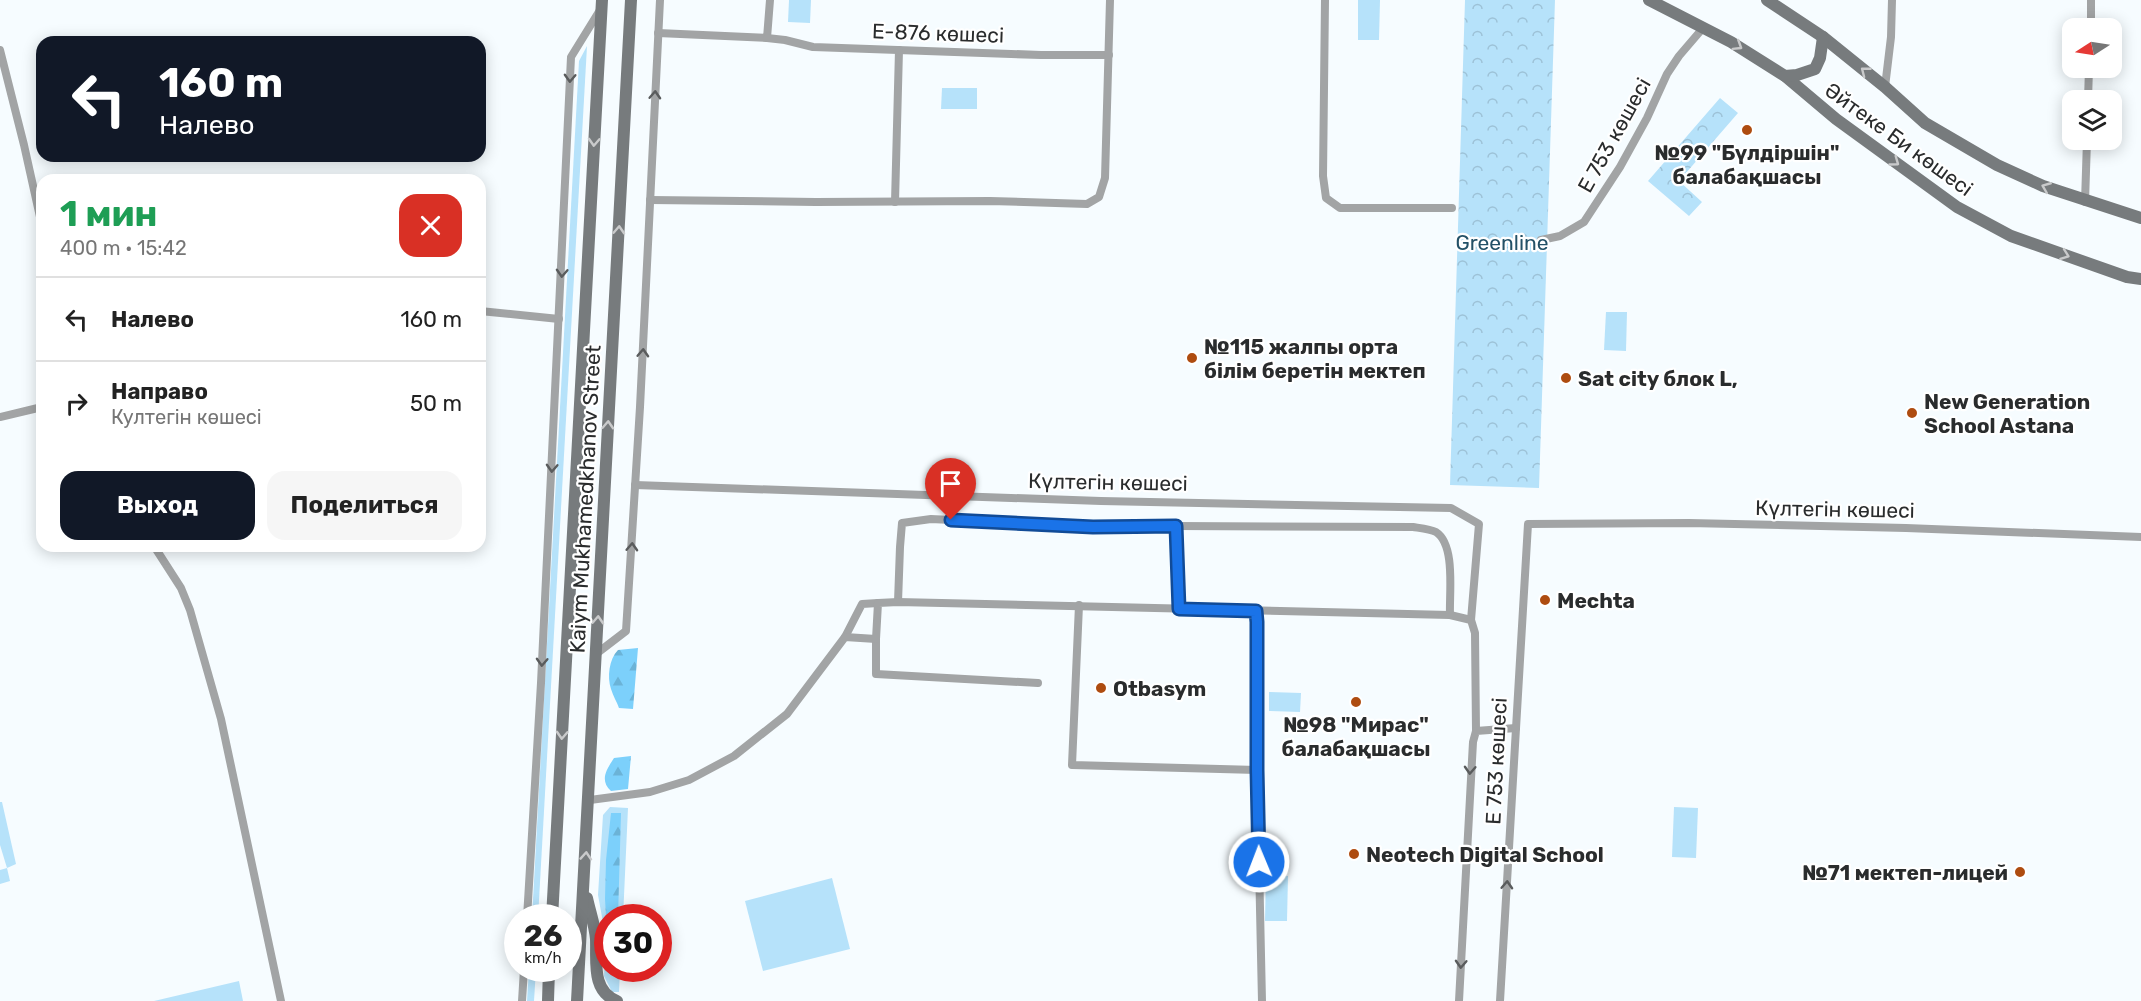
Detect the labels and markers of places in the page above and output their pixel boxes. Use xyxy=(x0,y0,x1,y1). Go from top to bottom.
marker: №99 "Бүлдіршін" балабақшасы xyxy=(1740,123,1754,137)
place label: №99 "Бүлдіршін" балабақшасы xyxy=(1655,140,1839,189)
place label: №115 жалпы орта білім беретін мектеп xyxy=(1204,334,1426,383)
marker: №115 жалпы орта білім беретін мектеп xyxy=(1185,351,1199,365)
place label: Sat city блок L, xyxy=(1578,366,1738,391)
marker: Sat city блок L, xyxy=(1559,371,1573,385)
place label: New Generation School Astana xyxy=(1924,389,2090,438)
marker: New Generation School Astana xyxy=(1905,406,1919,420)
pin xyxy=(925,458,976,520)
place label: Mechta xyxy=(1557,588,1635,613)
marker: Mechta xyxy=(1538,593,1552,607)
place label: Otbasym xyxy=(1113,676,1206,701)
marker: Otbasym xyxy=(1094,681,1108,695)
marker: №98 "Мирас" балабақшасы xyxy=(1349,695,1363,709)
place label: №98 "Мирас" балабақшасы xyxy=(1282,712,1430,761)
place label: Neotech Digital School xyxy=(1366,842,1604,867)
marker: Neotech Digital School xyxy=(1347,847,1361,861)
place label: №71 мектеп-лицей xyxy=(1802,860,2008,885)
marker: №71 мектеп-лицей xyxy=(2013,865,2027,879)

